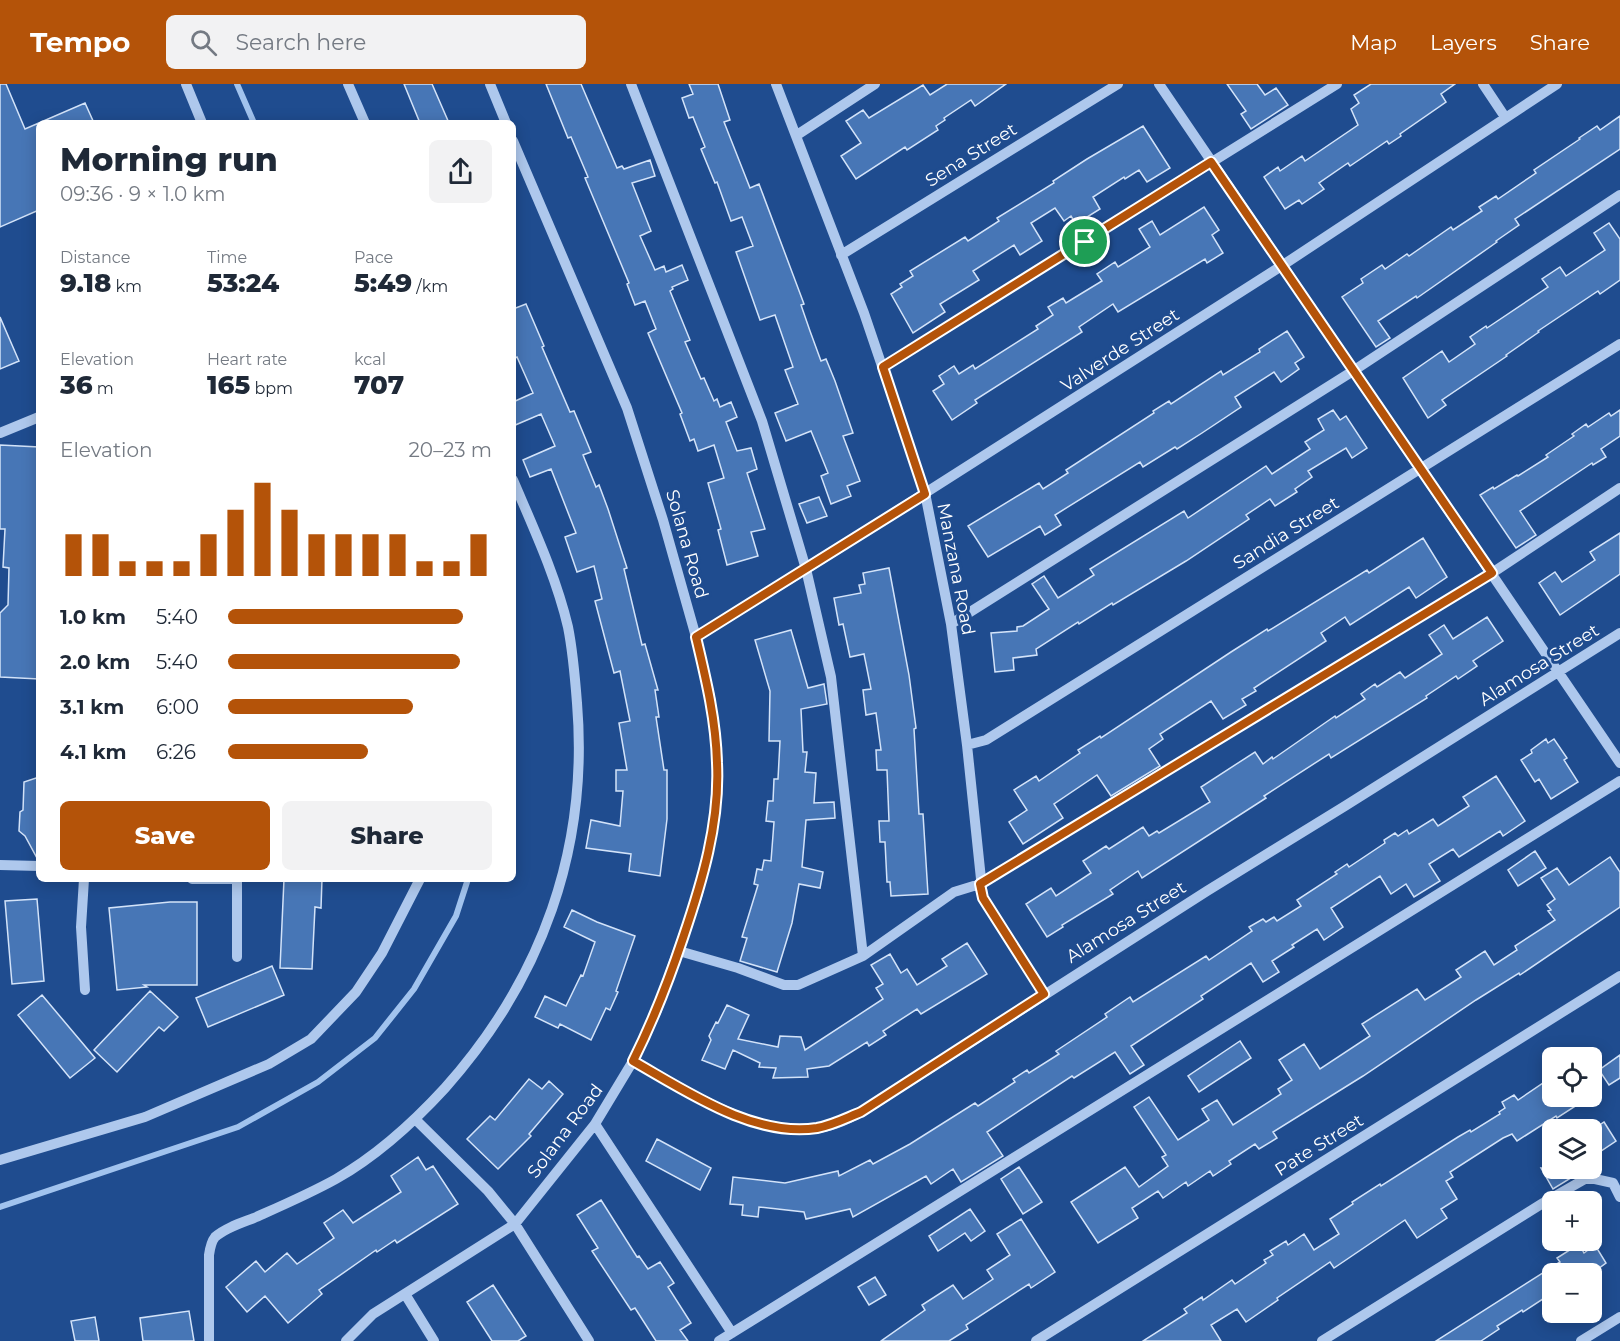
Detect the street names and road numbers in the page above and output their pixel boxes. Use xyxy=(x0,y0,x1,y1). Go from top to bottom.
street label: Sena Street xyxy=(921,118,1021,192)
street label: Valverde Street xyxy=(1057,304,1183,396)
street label: Solana Road xyxy=(661,487,713,601)
street label: Sandia Street xyxy=(1229,492,1343,574)
street label: Manzana Road xyxy=(932,501,980,637)
street label: Alamosa Street xyxy=(1475,619,1603,711)
street label: Alamosa Street xyxy=(1062,876,1190,968)
street label: Solana Road xyxy=(522,1080,608,1182)
street label: Pate Street xyxy=(1271,1109,1367,1181)

